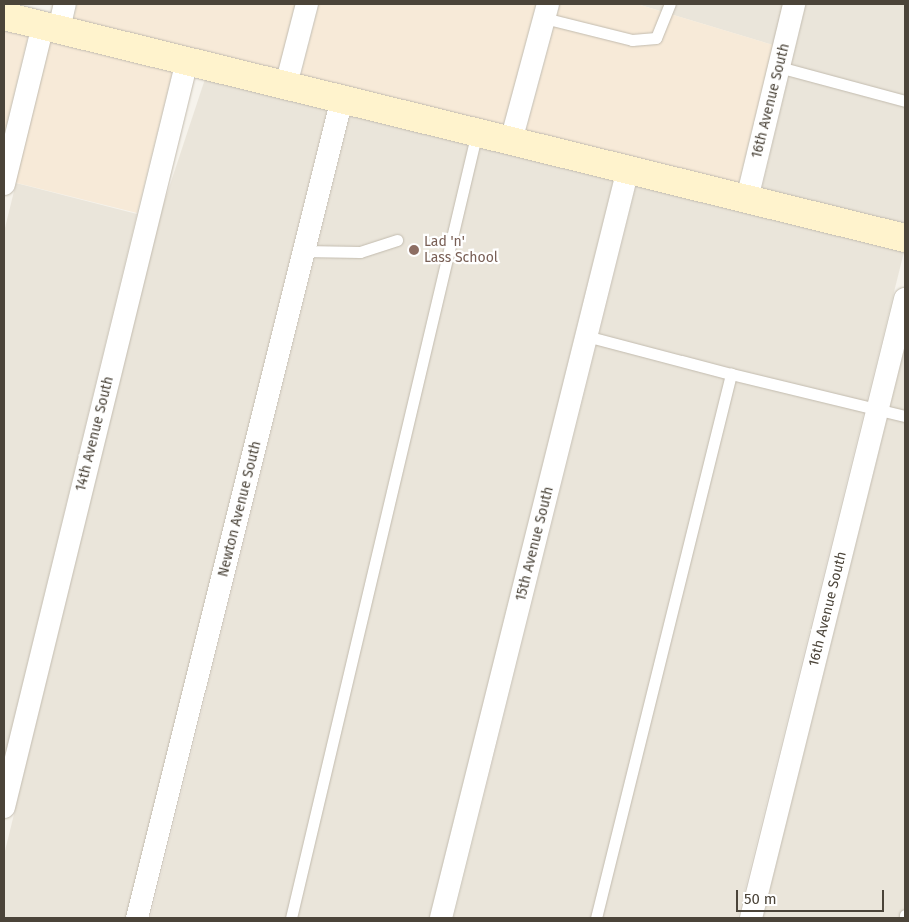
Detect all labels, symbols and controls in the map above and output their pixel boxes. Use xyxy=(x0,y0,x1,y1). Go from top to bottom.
street label: 16th Avenue South xyxy=(749,42,793,160)
place label: Lad 'n' Lass School xyxy=(424,234,498,266)
marker: Lad 'n' Lass School xyxy=(408,244,420,256)
street label: 14th Avenue South xyxy=(73,375,117,493)
street label: Newton Avenue South xyxy=(215,439,265,579)
street label: 15th Avenue South xyxy=(513,485,557,603)
street label: 16th Avenue South xyxy=(806,550,850,668)
scale bar xyxy=(739,880,886,912)
text: 50 m xyxy=(744,890,777,908)

